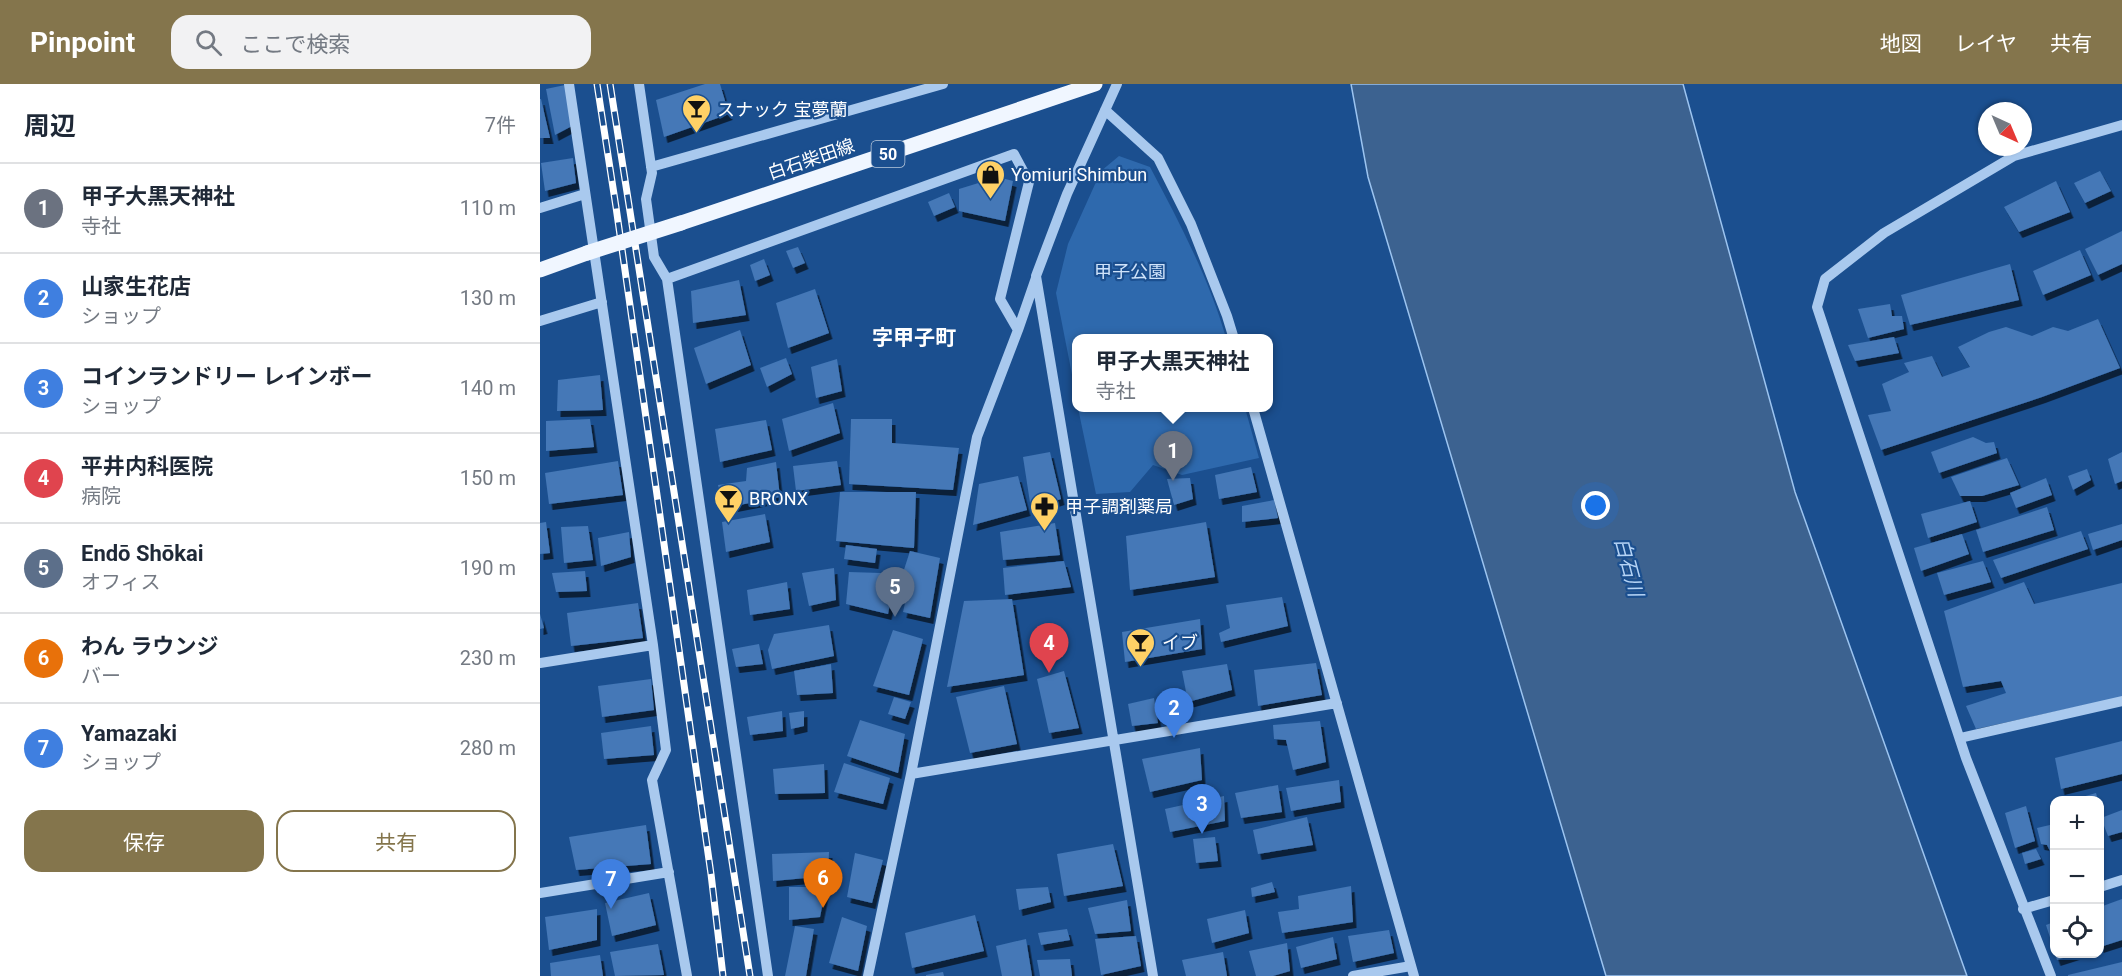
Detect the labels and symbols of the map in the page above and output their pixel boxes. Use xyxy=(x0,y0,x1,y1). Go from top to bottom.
bar icon: スナック 宝夢蘭 xyxy=(680,93,712,135)
place label: スナック 宝夢蘭 xyxy=(717,99,847,120)
north arrow xyxy=(1978,102,2032,156)
street label: 白石柴田線 xyxy=(765,134,857,184)
road number: 50 xyxy=(872,141,904,167)
shop icon: Yomiuri Shimbun xyxy=(974,158,1006,200)
place label: Yomiuri Shimbun xyxy=(1011,164,1147,185)
park label: 甲子公園 xyxy=(1094,261,1166,282)
district label: 字甲子町 xyxy=(872,326,956,350)
pin: 1 xyxy=(1154,432,1192,481)
bar icon: BRONX xyxy=(712,482,744,524)
place label: BRONX xyxy=(749,488,808,509)
pharmacy icon: 甲子調剤薬局 xyxy=(1028,490,1060,532)
your location xyxy=(1581,491,1610,520)
place label: 甲子調剤薬局 xyxy=(1065,496,1173,517)
water label: 白石川 xyxy=(1610,535,1649,601)
pin: 5 xyxy=(876,568,914,617)
pin: 4 xyxy=(1030,624,1068,673)
bar icon: イブ xyxy=(1125,626,1157,668)
place label: イブ xyxy=(1162,632,1198,653)
pin: 2 xyxy=(1154,688,1194,738)
pin: 3 xyxy=(1182,784,1222,834)
pin: 6 xyxy=(804,858,842,908)
pin: 7 xyxy=(592,860,630,909)

